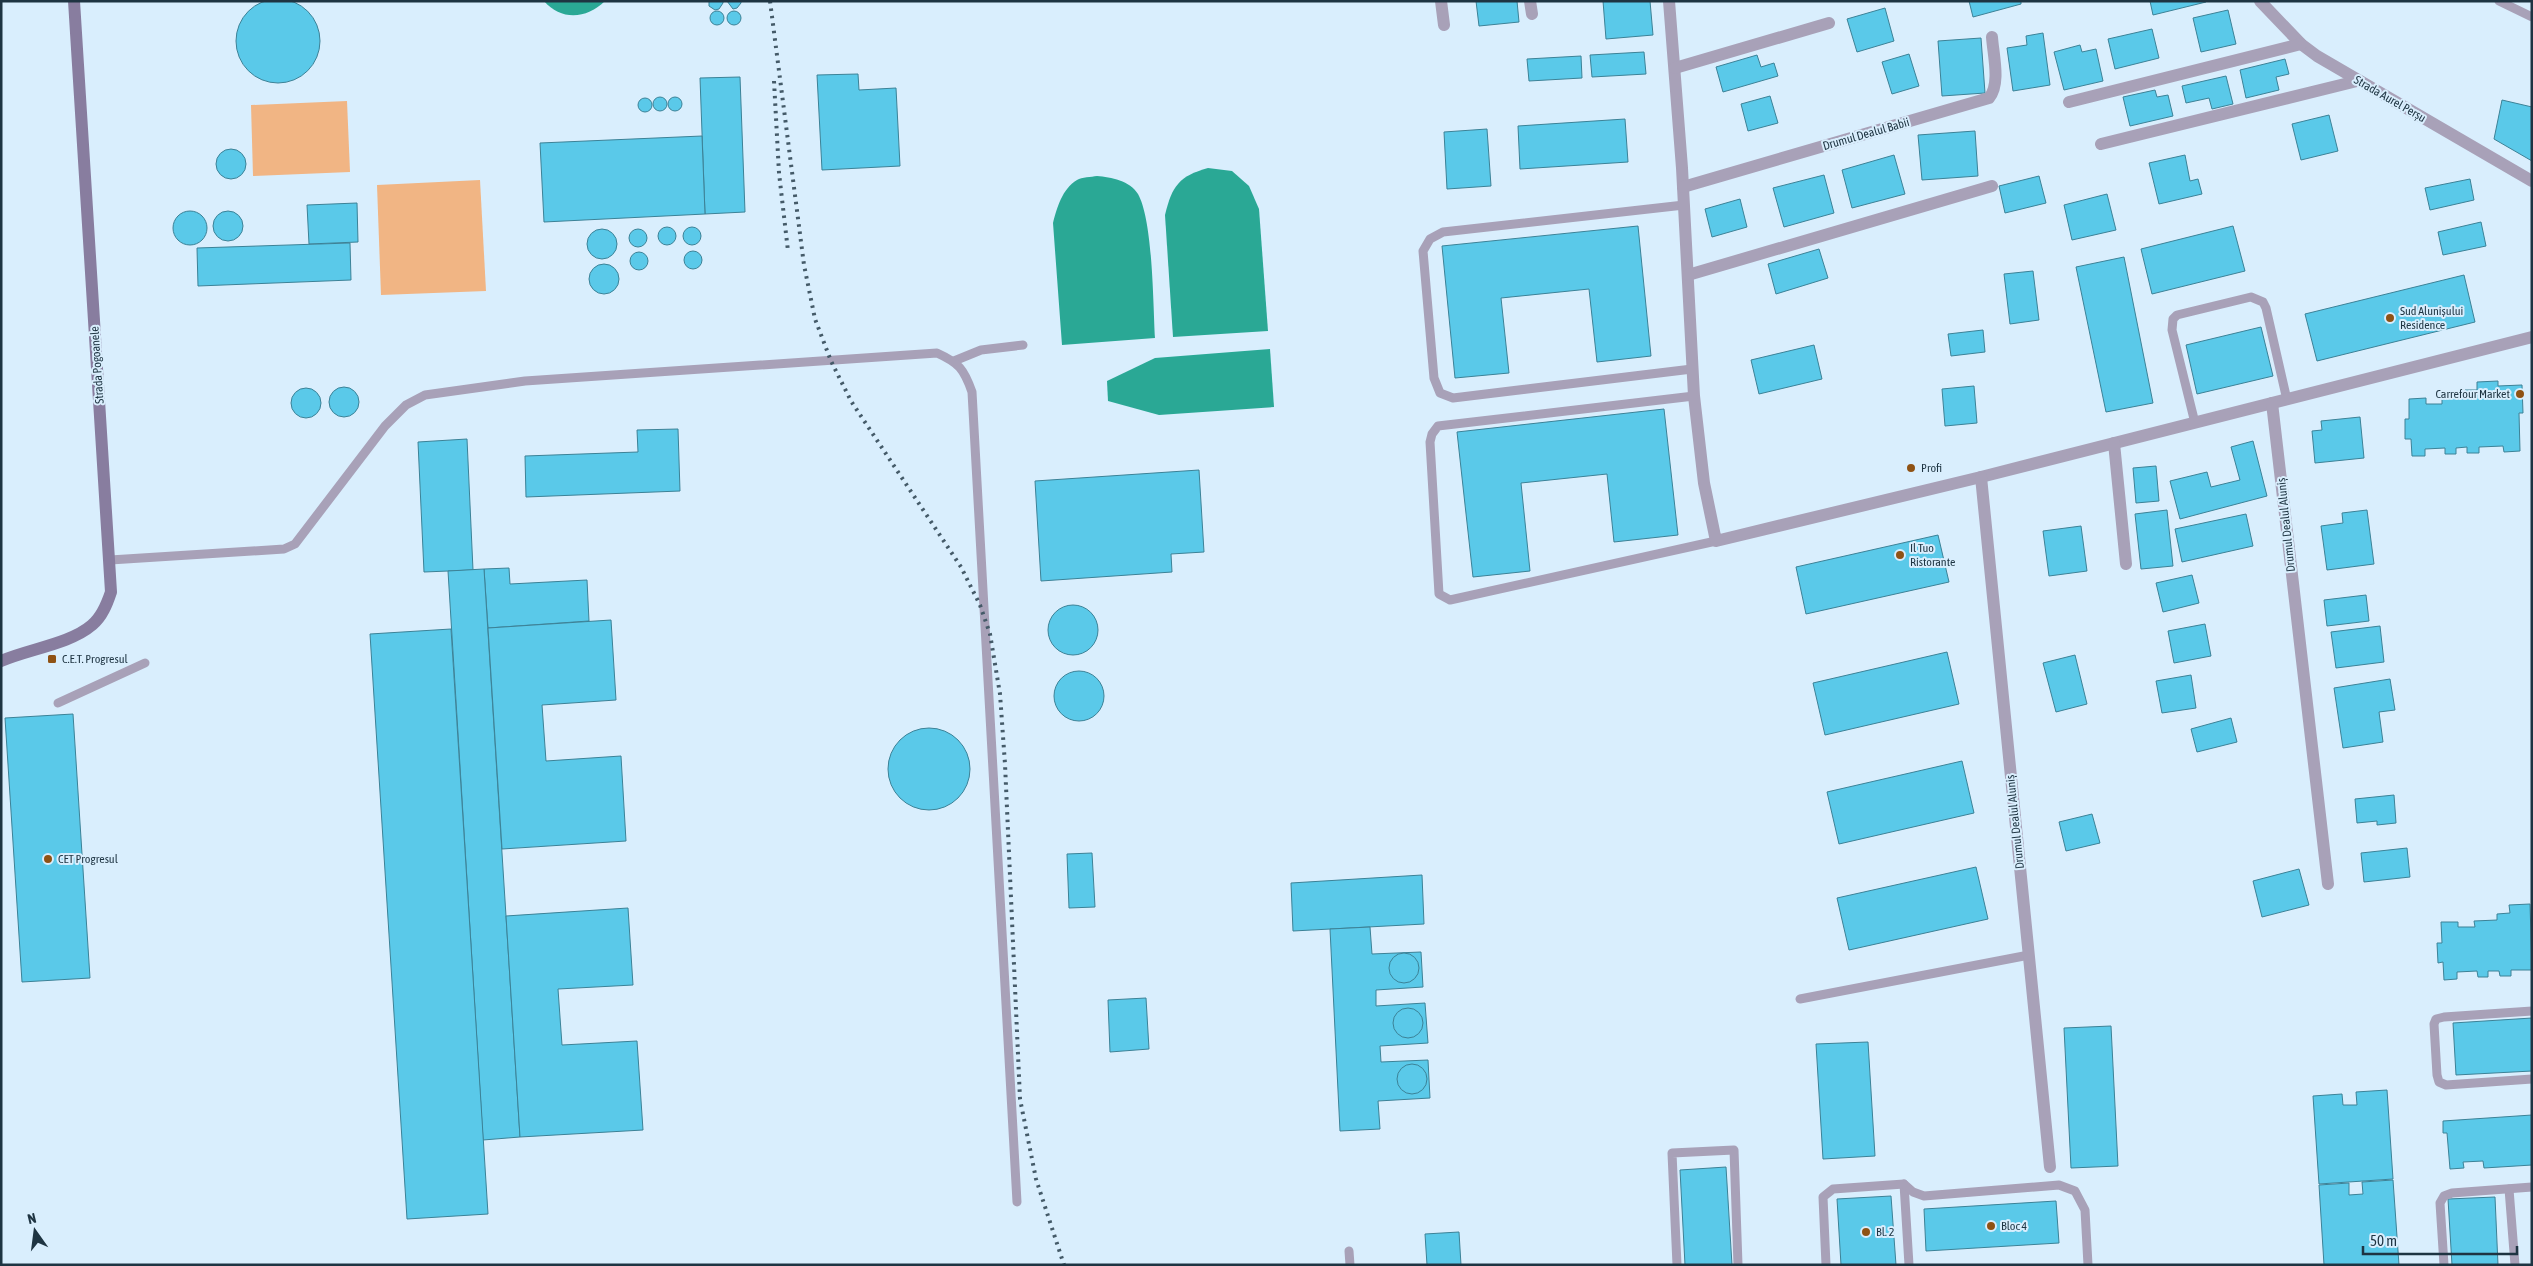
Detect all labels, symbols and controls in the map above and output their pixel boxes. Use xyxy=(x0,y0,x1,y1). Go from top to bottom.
street label: Strada Aurel Perșu xyxy=(2352,73,2429,125)
street label: Drumul Dealul Babii xyxy=(1821,115,1911,153)
place label: Sud Alunișului Residence xyxy=(2400,304,2463,332)
marker: Sud Alunișului Residence xyxy=(2384,312,2396,324)
street label: Strada Pogoanele xyxy=(87,326,107,404)
place label: Carrefour Market xyxy=(2435,387,2511,401)
marker: Carrefour Market xyxy=(2514,388,2526,400)
place label: Profi xyxy=(1921,461,1942,475)
marker: Profi xyxy=(1905,462,1917,474)
street label: Drumul Dealul Aluniș xyxy=(2274,477,2298,573)
place label: Il Tuo Ristorante xyxy=(1910,541,1955,569)
marker: Il Tuo Ristorante xyxy=(1894,549,1906,561)
place label: C.E.T. Progresul xyxy=(62,652,128,666)
marker: C.E.T. Progresul xyxy=(46,653,58,665)
street label: Drumul Dealul Aluniș xyxy=(2003,774,2027,870)
place label: CET Progresul xyxy=(58,852,119,866)
marker: CET Progresul xyxy=(42,853,54,865)
north arrow xyxy=(10,1206,60,1256)
text: N xyxy=(26,1210,38,1227)
place label: Bloc 4 xyxy=(2001,1219,2027,1233)
marker: Bloc 4 xyxy=(1985,1220,1997,1232)
scale bar xyxy=(2363,1224,2517,1256)
place label: Bl. 2 xyxy=(1876,1225,1894,1239)
marker: Bl. 2 xyxy=(1860,1226,1872,1238)
text: 50 m xyxy=(2370,1232,2397,1249)

